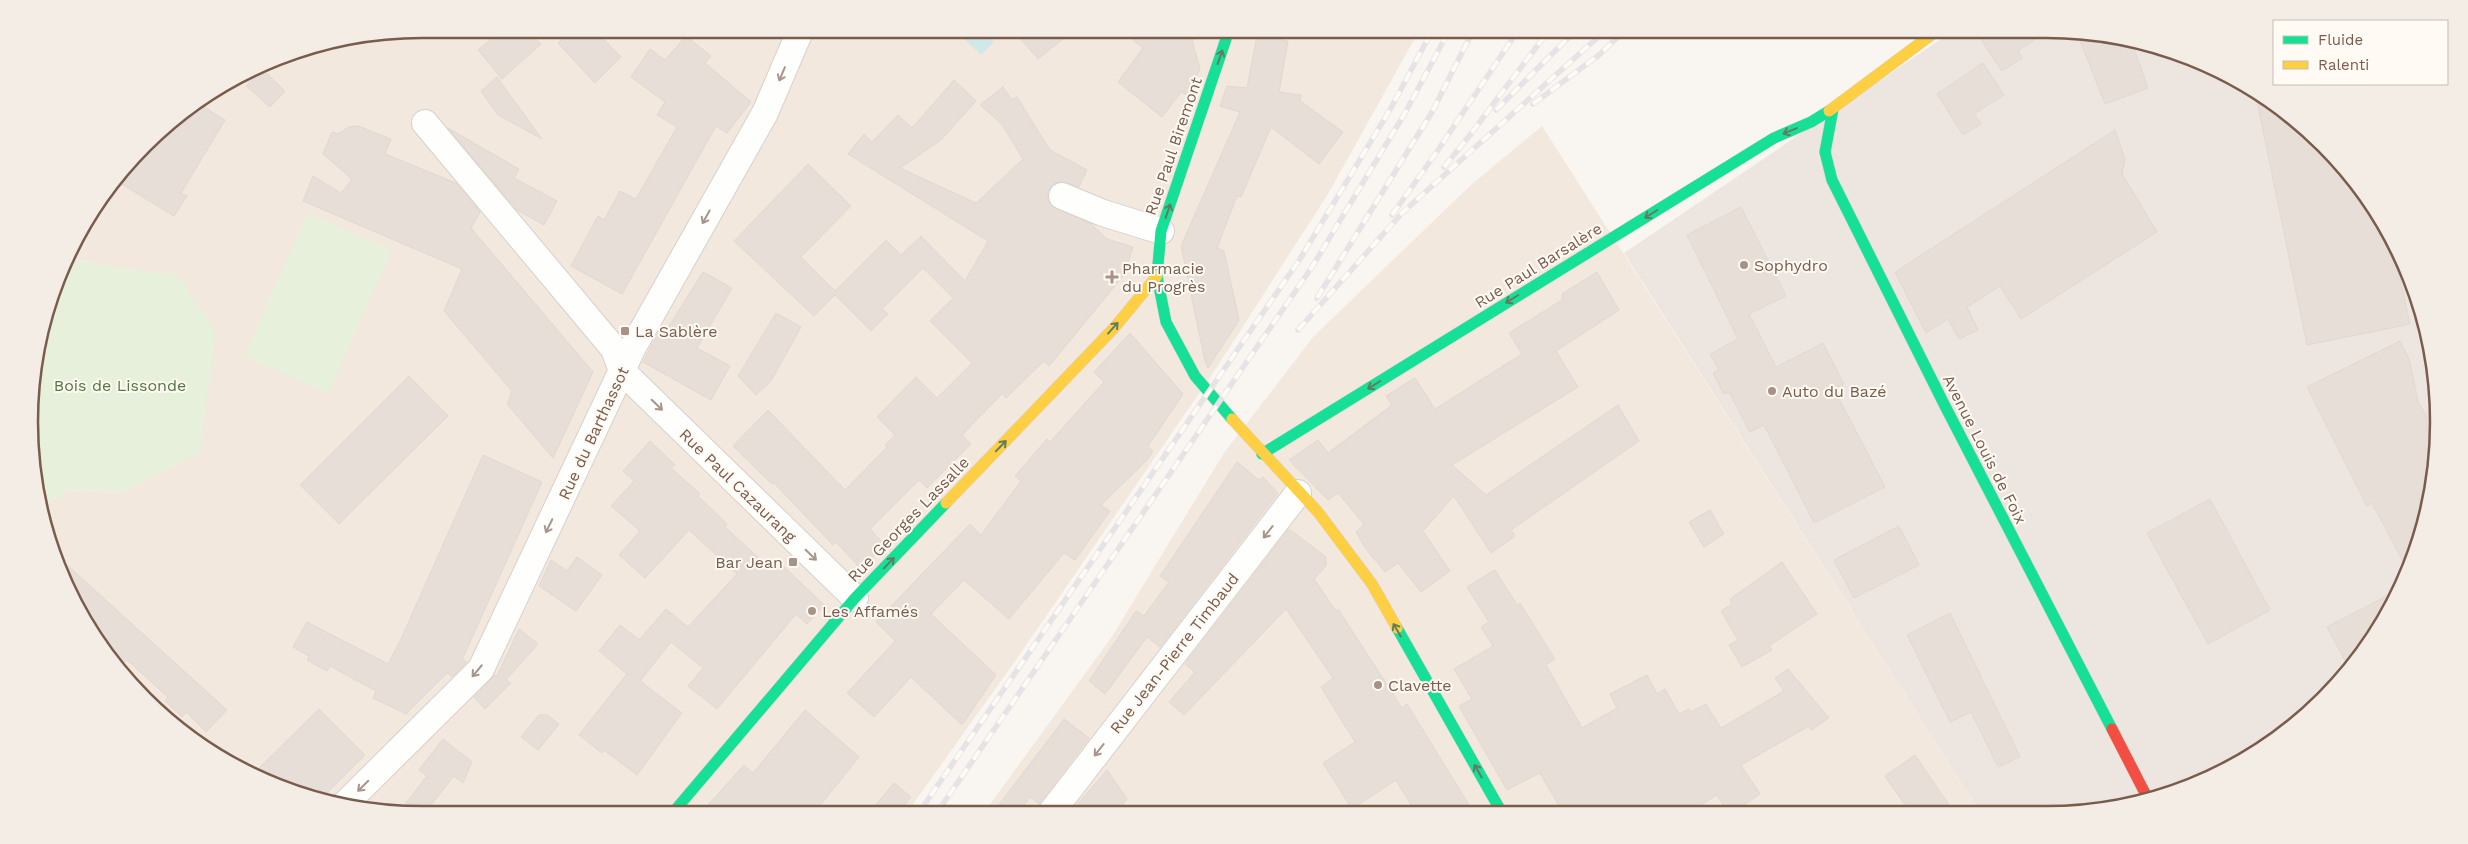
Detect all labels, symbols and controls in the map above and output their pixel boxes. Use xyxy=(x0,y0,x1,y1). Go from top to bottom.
legend xyxy=(2273,20,2448,85)
text: Fluide xyxy=(2318,31,2363,49)
one-way arrow xyxy=(1216,50,1225,66)
text: Ralenti xyxy=(2318,56,2369,74)
one-way arrow xyxy=(776,66,786,81)
street label: Rue Paul Biremont xyxy=(1141,74,1206,218)
one-way arrow xyxy=(1783,127,1798,137)
one-way arrow xyxy=(1164,204,1173,220)
one-way arrow xyxy=(701,210,711,224)
one-way arrow xyxy=(1644,210,1658,220)
street label: Rue Paul Barsalère xyxy=(1471,219,1605,312)
place label: Sophydro xyxy=(1754,256,1828,275)
place label: Pharmacie du Progrès xyxy=(1122,259,1205,296)
marker: Sophydro xyxy=(1738,259,1750,271)
marker: Pharmacie du Progrès xyxy=(1106,271,1118,283)
one-way arrow xyxy=(1506,295,1520,305)
place label: La Sablère xyxy=(635,322,718,341)
one-way arrow xyxy=(1108,322,1119,335)
marker: La Sablère xyxy=(619,325,631,337)
street label: Rue du Barthassot xyxy=(554,363,633,503)
street label: Avenue Louis de Foix xyxy=(1939,371,2030,527)
park label: Bois de Lissonde xyxy=(54,376,186,395)
one-way arrow xyxy=(1367,380,1381,390)
place label: Auto du Bazé xyxy=(1782,382,1887,401)
marker: Auto du Bazé xyxy=(1766,385,1778,397)
one-way arrow xyxy=(651,399,663,411)
street label: Rue Paul Cazaurang xyxy=(675,425,800,546)
one-way arrow xyxy=(995,439,1007,452)
street label: Rue Georges Lassalle xyxy=(844,453,973,586)
one-way arrow xyxy=(544,518,554,533)
one-way arrow xyxy=(1262,525,1273,538)
one-way arrow xyxy=(804,549,817,561)
place label: Bar Jean xyxy=(715,553,783,572)
marker: Bar Jean xyxy=(787,556,799,568)
one-way arrow xyxy=(883,557,895,569)
street label: Rue Jean-Pierre Timbaud xyxy=(1106,569,1243,737)
place label: Les Affamés xyxy=(822,602,918,621)
marker: Les Affamés xyxy=(806,605,818,617)
one-way arrow xyxy=(1392,623,1402,637)
one-way arrow xyxy=(472,665,483,678)
place label: Clavette xyxy=(1388,676,1452,695)
marker: Clavette xyxy=(1372,679,1384,691)
one-way arrow xyxy=(1094,743,1104,757)
one-way arrow xyxy=(1473,763,1483,778)
one-way arrow xyxy=(356,780,369,792)

